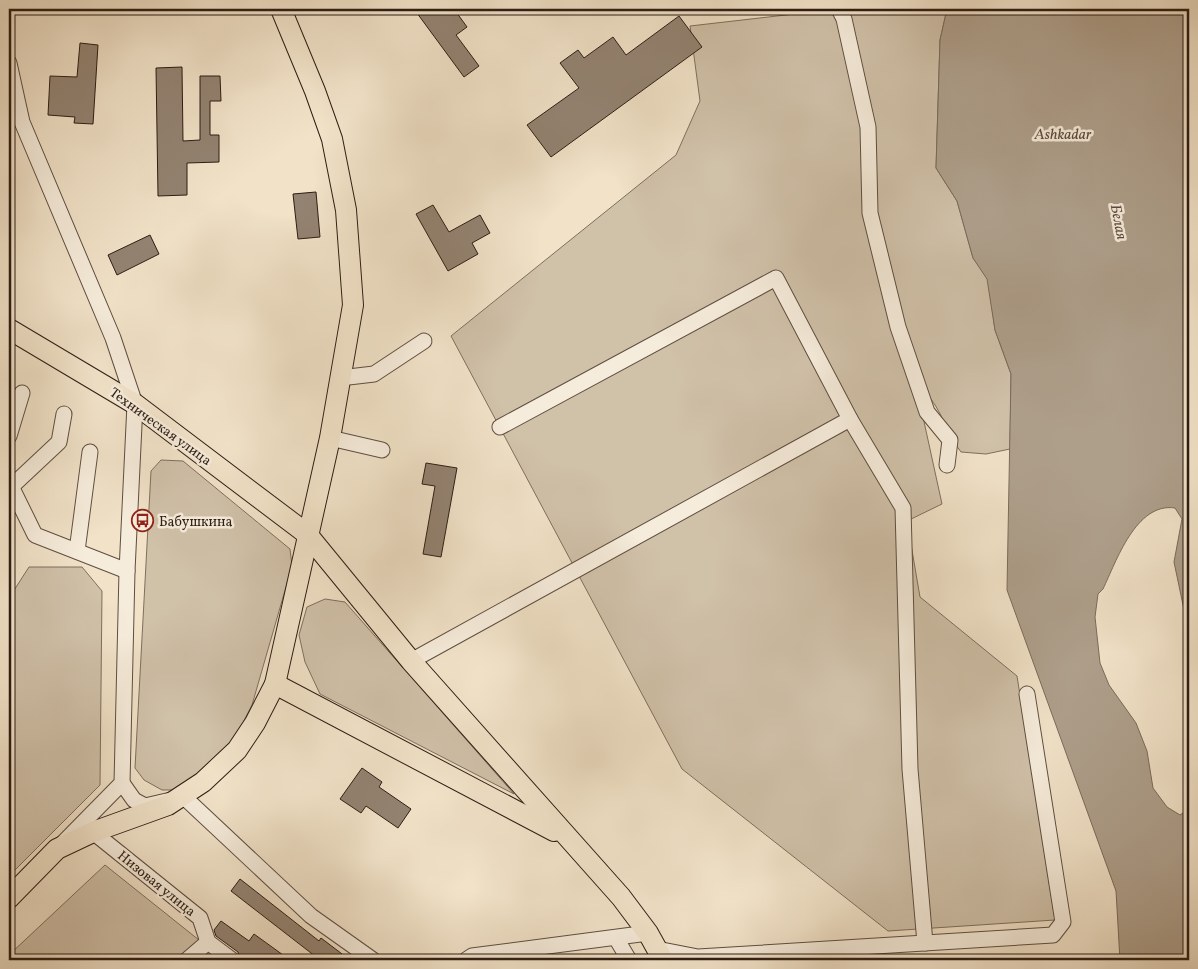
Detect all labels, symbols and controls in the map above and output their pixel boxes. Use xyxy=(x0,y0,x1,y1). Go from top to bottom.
water label: Ashkadar xyxy=(1034,125,1092,146)
water label: Белая xyxy=(1104,203,1131,242)
street label: Техническая улица xyxy=(105,384,215,471)
bus stop icon: Бабушкина xyxy=(131,509,155,533)
place label: Бабушкина xyxy=(159,513,233,532)
street label: Низовая улица xyxy=(113,847,199,922)

